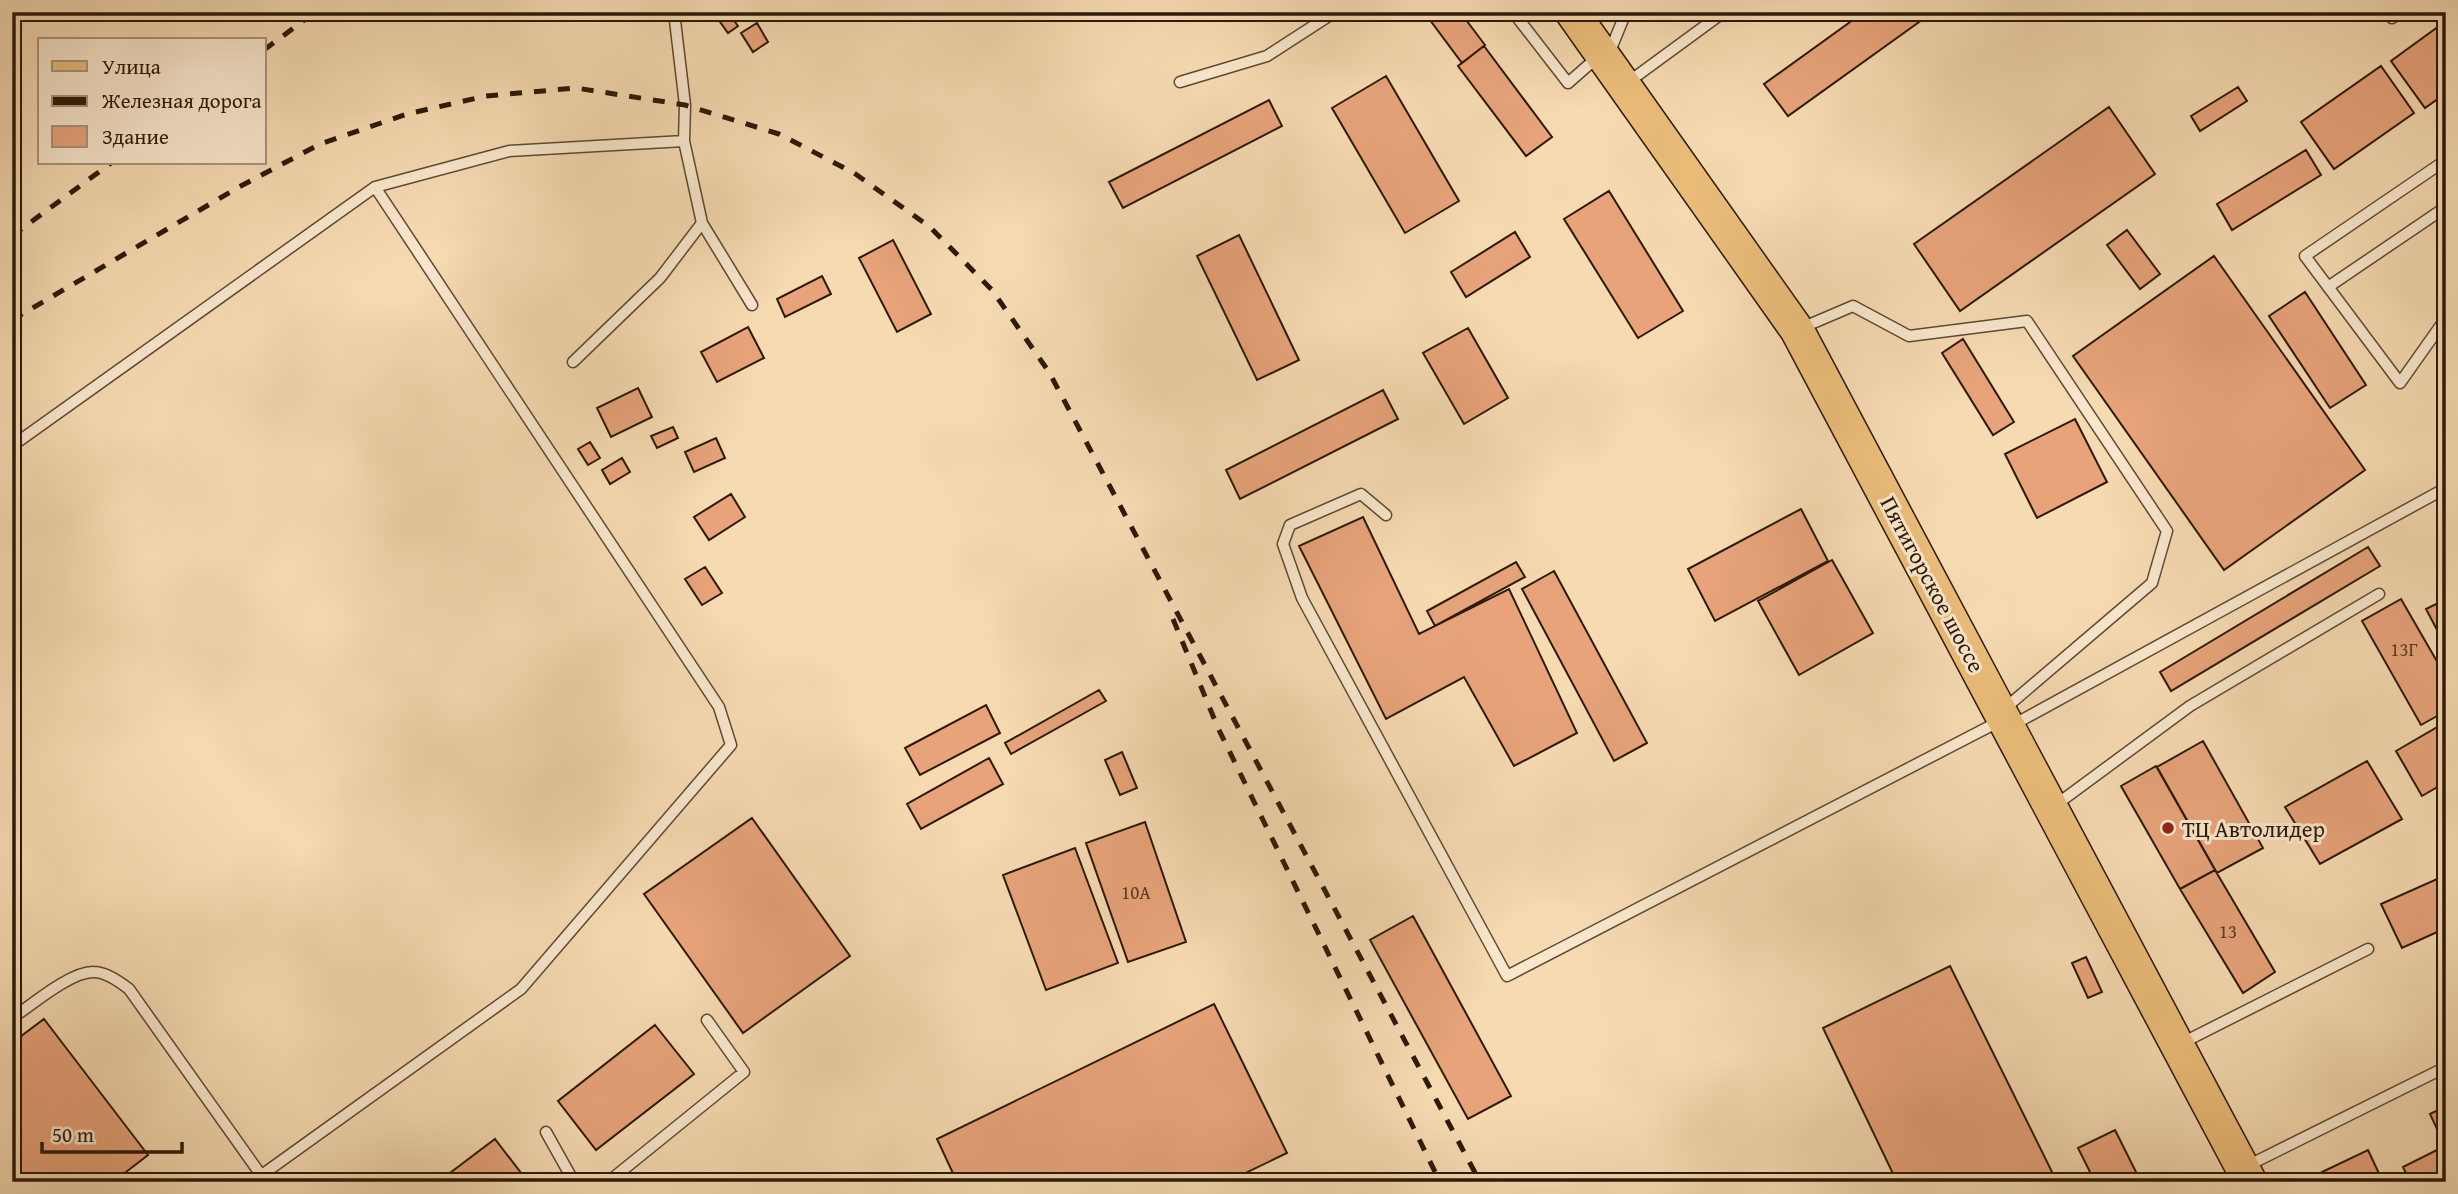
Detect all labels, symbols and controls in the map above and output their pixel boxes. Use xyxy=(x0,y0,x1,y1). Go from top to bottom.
legend xyxy=(38,38,266,164)
text: Улица xyxy=(102,51,161,82)
text: Железная дорога xyxy=(101,85,262,116)
text: Здание xyxy=(102,121,169,152)
street label: Пятигорское шоссе xyxy=(1873,490,1993,678)
house number: 13Г xyxy=(2390,635,2418,663)
place label: ТЦ Автолидер xyxy=(2182,812,2325,845)
marker: ТЦ Автолидер xyxy=(2160,820,2176,836)
house number: 10А xyxy=(1121,878,1151,906)
house number: 13 xyxy=(2219,917,2237,945)
scale bar xyxy=(42,1110,182,1154)
text: 50 m xyxy=(52,1119,94,1150)

